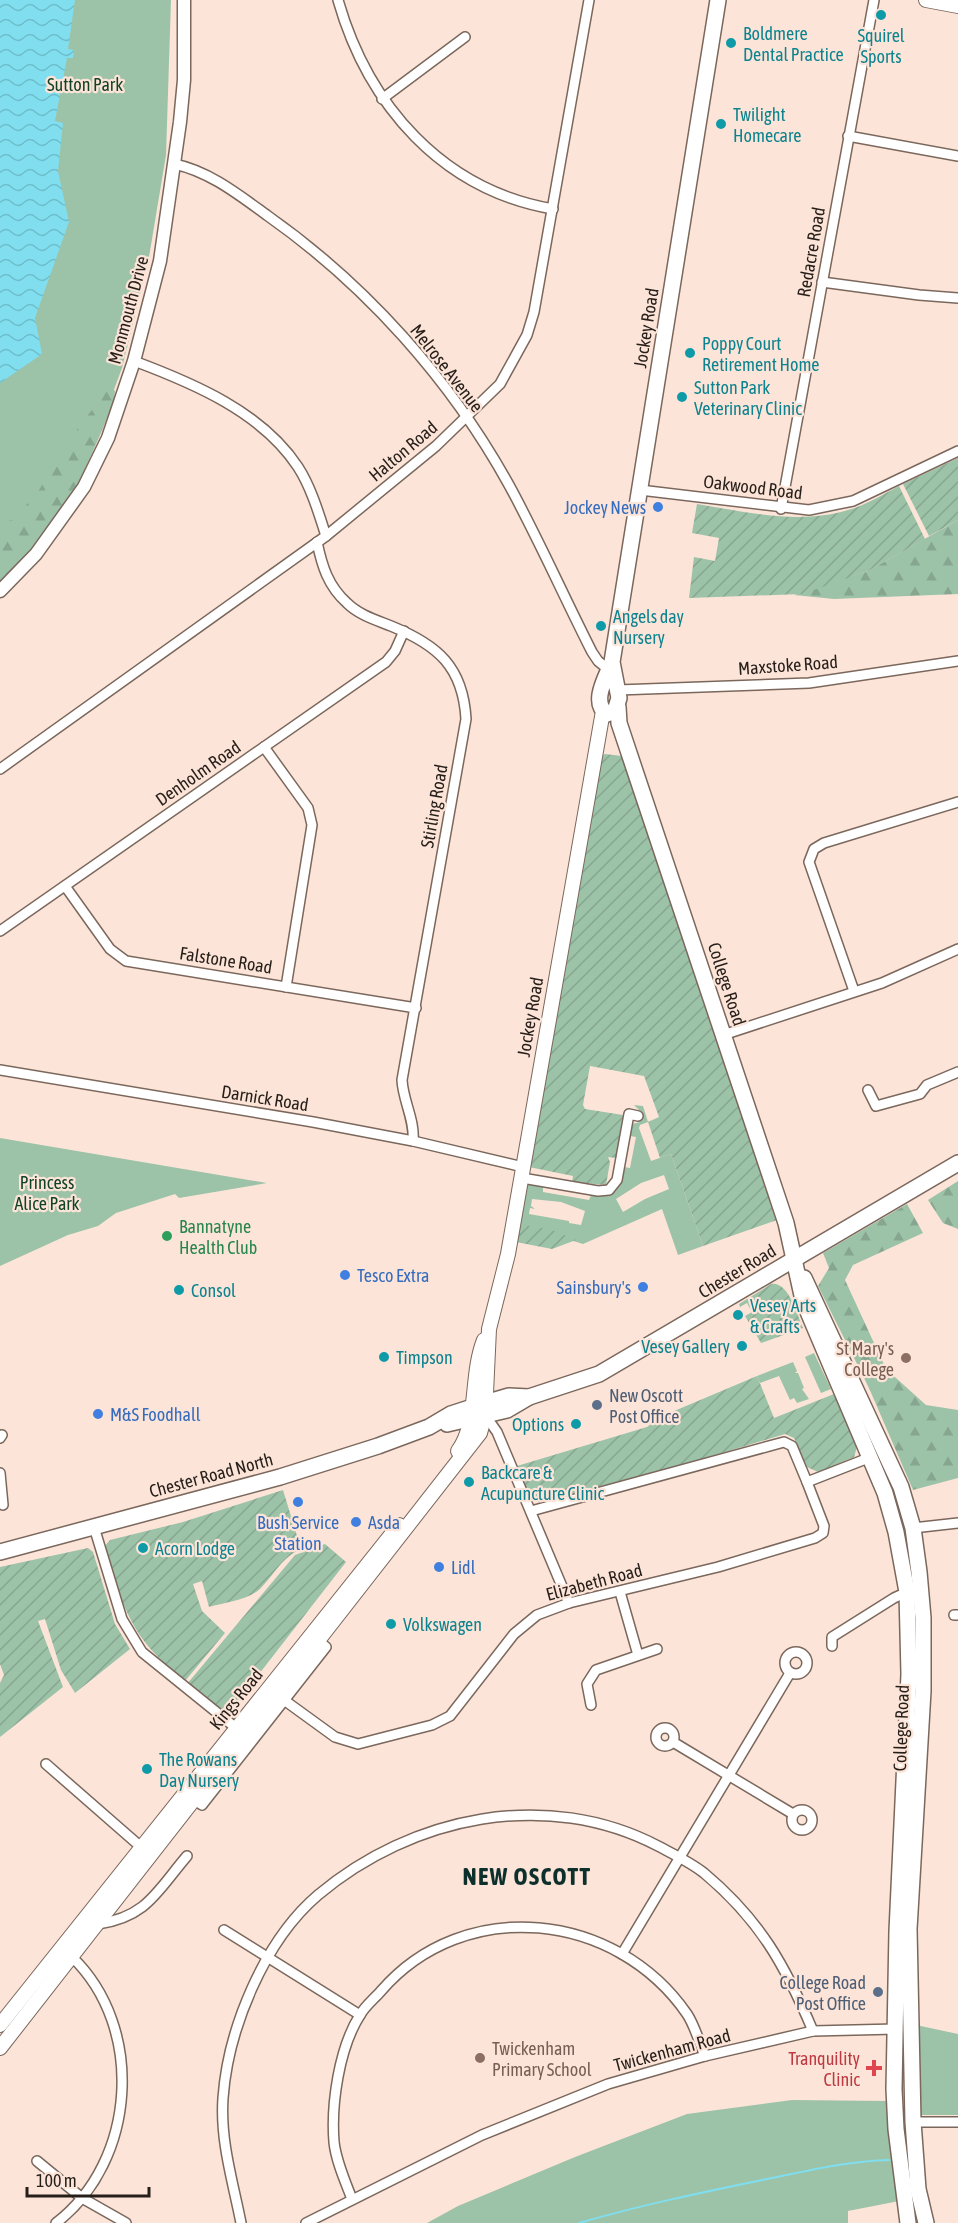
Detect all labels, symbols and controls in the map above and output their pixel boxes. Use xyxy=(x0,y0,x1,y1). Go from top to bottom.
marker: Squirel Sports xyxy=(874,8,888,22)
place label: Boldmere Dental Practice xyxy=(743,23,844,65)
place label: Squirel Sports xyxy=(857,25,905,67)
marker: Boldmere Dental Practice xyxy=(724,36,738,50)
park label: Sutton Park xyxy=(47,74,123,95)
place label: Twilight Homecare xyxy=(733,104,801,146)
marker: Twilight Homecare xyxy=(714,117,728,131)
street label: Redacre Road xyxy=(793,205,829,299)
street label: Monmouth Drive xyxy=(104,254,152,366)
street label: Jockey Road xyxy=(629,287,663,369)
street label: Melrose Avenue xyxy=(406,320,488,416)
place label: Poppy Court Retirement Home xyxy=(702,333,820,375)
marker: Poppy Court Retirement Home xyxy=(683,346,697,360)
place label: Sutton Park Veterinary Clinic xyxy=(694,377,802,419)
marker: Sutton Park Veterinary Clinic xyxy=(675,390,689,404)
street label: Halton Road xyxy=(365,416,441,486)
street label: Oakwood Road xyxy=(702,471,804,503)
place label: Jockey News xyxy=(564,497,646,518)
marker: Jockey News xyxy=(651,500,665,514)
place label: Angels day Nursery xyxy=(613,606,684,648)
marker: Angels day Nursery xyxy=(594,619,608,633)
street label: Maxstoke Road xyxy=(737,651,839,679)
street label: Denholm Road xyxy=(152,736,244,810)
street label: Stirling Road xyxy=(416,763,452,849)
street label: College Road xyxy=(704,940,750,1028)
street label: Falstone Road xyxy=(178,942,274,978)
street label: Jockey Road xyxy=(513,975,547,1059)
street label: Darnick Road xyxy=(220,1081,310,1115)
park label: Princess Alice Park xyxy=(14,1172,80,1214)
place label: Bannatyne Health Club xyxy=(179,1216,257,1258)
marker: Bannatyne Health Club xyxy=(160,1229,174,1243)
street label: Chester Road xyxy=(694,1240,780,1302)
place label: Tesco Extra xyxy=(357,1265,429,1286)
marker: Tesco Extra xyxy=(338,1268,352,1282)
place label: Sainsbury's xyxy=(557,1277,631,1298)
place label: Consol xyxy=(191,1280,236,1301)
marker: Sainsbury's xyxy=(636,1280,650,1294)
marker: Consol xyxy=(172,1283,186,1297)
place label: Vesey Arts & Crafts xyxy=(750,1295,816,1337)
marker: Vesey Arts & Crafts xyxy=(731,1308,745,1322)
place label: Vesey Gallery xyxy=(641,1336,730,1357)
place label: St Mary's College xyxy=(836,1338,894,1380)
marker: Vesey Gallery xyxy=(735,1339,749,1353)
place label: Timpson xyxy=(396,1347,453,1368)
marker: Timpson xyxy=(377,1350,391,1364)
marker: St Mary's College xyxy=(899,1351,913,1365)
place label: New Oscott Post Office xyxy=(609,1385,683,1427)
marker: New Oscott Post Office xyxy=(590,1398,604,1412)
place label: M&S Foodhall xyxy=(110,1404,201,1425)
marker: M&S Foodhall xyxy=(91,1407,105,1421)
place label: Options xyxy=(512,1414,564,1435)
marker: Options xyxy=(569,1417,583,1431)
street label: Chester Road North xyxy=(147,1448,275,1502)
place label: Backcare & Acupuncture Clinic xyxy=(481,1462,604,1504)
marker: Backcare & Acupuncture Clinic xyxy=(462,1475,476,1489)
marker: Bush Service Station xyxy=(291,1495,305,1509)
place label: Bush Service Station xyxy=(257,1512,339,1554)
place label: Asda xyxy=(368,1512,400,1533)
marker: Asda xyxy=(349,1515,363,1529)
place label: Acorn Lodge xyxy=(155,1538,235,1559)
marker: Acorn Lodge xyxy=(136,1541,150,1555)
place label: Lidl xyxy=(451,1557,476,1578)
street label: Elizabeth Road xyxy=(544,1559,644,1605)
marker: Lidl xyxy=(432,1560,446,1574)
place label: Volkswagen xyxy=(403,1614,482,1635)
marker: Volkswagen xyxy=(384,1617,398,1631)
street label: Kings Road xyxy=(205,1664,267,1734)
street label: College Road xyxy=(889,1684,913,1772)
place label: The Rowans Day Nursery xyxy=(159,1749,239,1791)
marker: The Rowans Day Nursery xyxy=(140,1762,154,1776)
district label: NEW OSCOTT xyxy=(462,1863,592,1890)
place label: College Road Post Office xyxy=(780,1972,866,2014)
marker: College Road Post Office xyxy=(871,1985,885,1999)
street label: Twickenham Road xyxy=(611,2024,733,2076)
place label: Twickenham Primary School xyxy=(492,2038,592,2080)
place label: Tranquility Clinic xyxy=(788,2048,860,2090)
marker: Twickenham Primary School xyxy=(473,2051,487,2065)
marker: Tranquility Clinic xyxy=(865,2059,883,2077)
scale bar xyxy=(27,2160,148,2198)
text: 100 m xyxy=(36,2170,77,2191)

